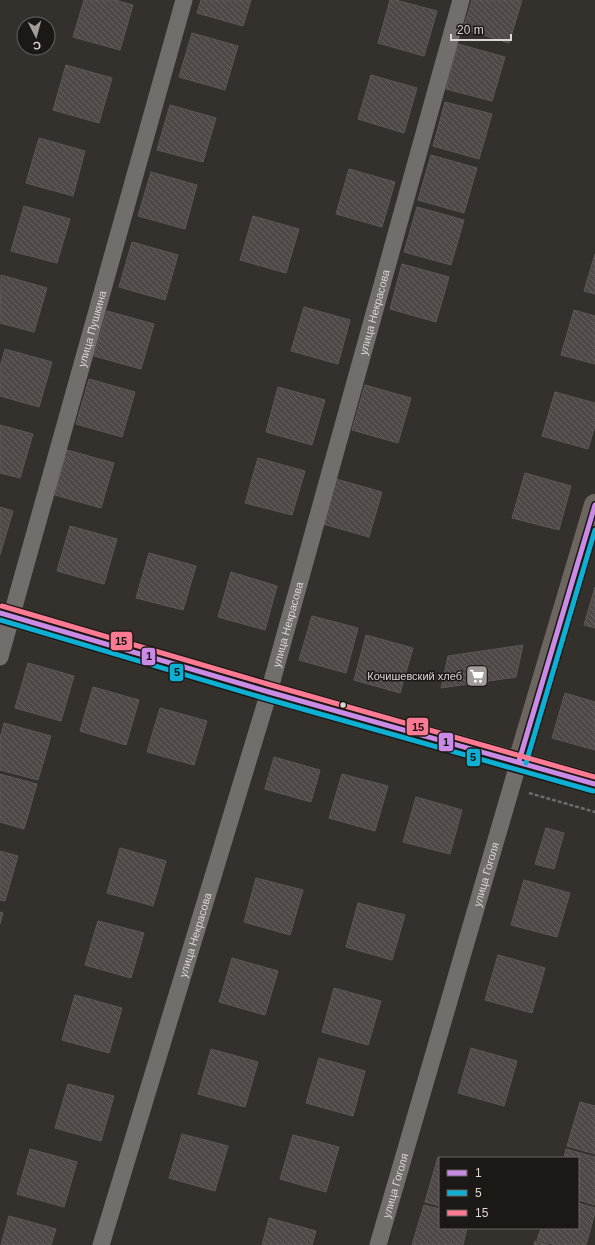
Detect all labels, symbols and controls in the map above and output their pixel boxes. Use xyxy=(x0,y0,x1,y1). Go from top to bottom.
north arrow xyxy=(16,16,56,56)
scale bar xyxy=(451,16,511,42)
text: 20 m xyxy=(457,23,484,37)
text: С xyxy=(32,40,42,52)
street label: улица Некрасова xyxy=(357,267,392,356)
street label: улица Пушкина xyxy=(76,288,109,368)
street label: улица Некрасова xyxy=(270,580,306,669)
line badge: 15 xyxy=(110,631,133,651)
text: 15 xyxy=(115,635,127,647)
line badge: 1 xyxy=(141,647,156,666)
text: 1 xyxy=(146,650,152,662)
line badge: 5 xyxy=(169,663,184,682)
supermarket icon: Кочишевский хлеб xyxy=(464,663,490,689)
text: 5 xyxy=(174,666,180,678)
place label: Кочишевский хлеб xyxy=(367,670,462,682)
unlabelled marker xyxy=(338,700,348,710)
line badge: 15 xyxy=(406,717,429,736)
text: 15 xyxy=(412,721,424,733)
line badge: 1 xyxy=(438,732,454,752)
text: 1 xyxy=(443,736,449,748)
line badge: 5 xyxy=(466,748,481,767)
text: 5 xyxy=(470,751,476,763)
street label: улица Гоголя xyxy=(471,841,501,908)
street label: улица Некрасова xyxy=(177,890,214,979)
street label: улица Гоголя xyxy=(380,1152,410,1219)
legend xyxy=(439,1157,579,1229)
text: 1 xyxy=(475,1166,482,1180)
text: 5 xyxy=(475,1186,482,1200)
text: 15 xyxy=(475,1206,489,1220)

